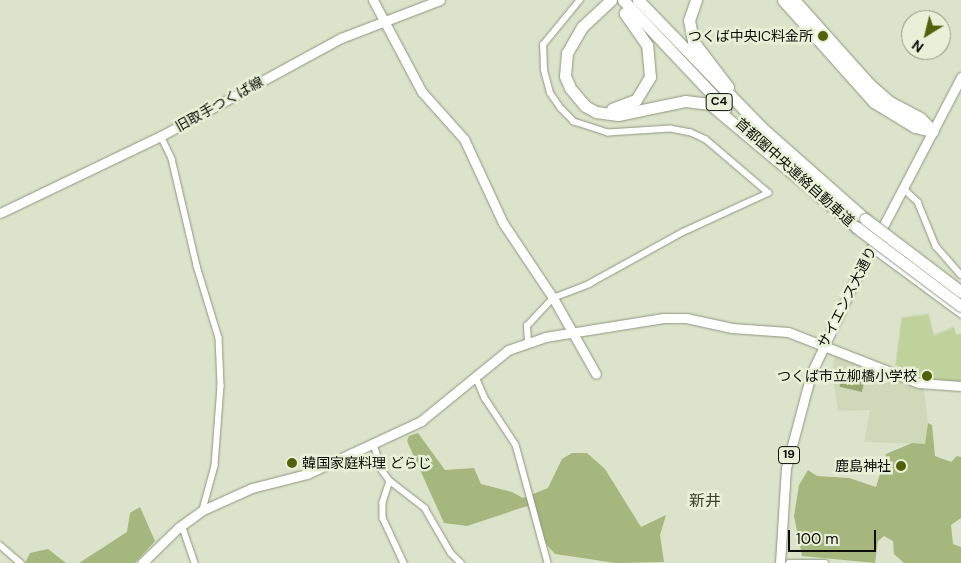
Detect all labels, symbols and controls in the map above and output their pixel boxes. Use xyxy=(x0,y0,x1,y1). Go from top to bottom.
north arrow xyxy=(901,10,951,60)
place label: つくば中央IC料金所 xyxy=(688,28,813,44)
marker: つくば中央IC料金所 xyxy=(817,30,829,42)
text: N xyxy=(908,36,927,57)
street label: 旧取手つくば線 xyxy=(172,73,266,135)
road number: C4 xyxy=(705,92,733,111)
street label: 首都圏中央連絡自動車道 xyxy=(732,114,858,230)
street label: サイエンス大通り xyxy=(814,243,880,351)
place label: つくば市立柳橋小学校 xyxy=(777,368,917,384)
marker: つくば市立柳橋小学校 xyxy=(921,370,933,382)
road number: 19 xyxy=(778,446,800,464)
place label: 韓国家庭料理 どらじ xyxy=(302,455,432,471)
marker: 韓国家庭料理 どらじ xyxy=(286,457,298,469)
place label: 鹿島神社 xyxy=(835,458,891,474)
marker: 鹿島神社 xyxy=(895,460,907,472)
district label: 新井 xyxy=(689,491,721,511)
scale bar xyxy=(791,520,878,552)
text: 100 m xyxy=(796,529,839,549)

